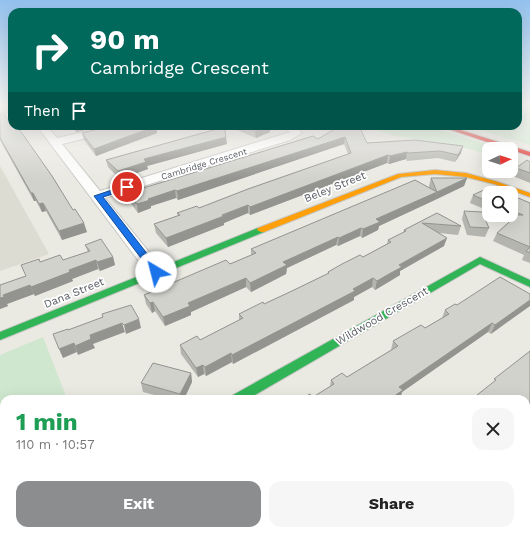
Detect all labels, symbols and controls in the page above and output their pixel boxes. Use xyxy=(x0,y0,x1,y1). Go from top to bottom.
text: 90 m xyxy=(90,23,160,56)
icon: right xyxy=(24,24,76,76)
text: Cambridge Crescent xyxy=(90,57,269,78)
icon: arrive xyxy=(68,100,90,122)
text: Then xyxy=(24,102,60,120)
north arrow xyxy=(482,142,518,178)
map controls xyxy=(482,142,518,222)
street label: Cambridge Crescent xyxy=(160,146,248,182)
street label: Beley Street xyxy=(302,169,368,205)
pin xyxy=(110,170,144,204)
icon: arrive xyxy=(116,176,138,198)
button: search xyxy=(482,186,518,222)
position arrow xyxy=(135,251,177,293)
street label: Dana Street xyxy=(42,275,106,311)
street label: Wildwood Crescent xyxy=(334,284,431,348)
text: 1 min xyxy=(16,408,78,436)
button: close xyxy=(472,408,514,450)
text: 110 m · 10:57 xyxy=(16,437,94,452)
button: Exit xyxy=(16,481,261,527)
button: Share xyxy=(269,481,514,527)

